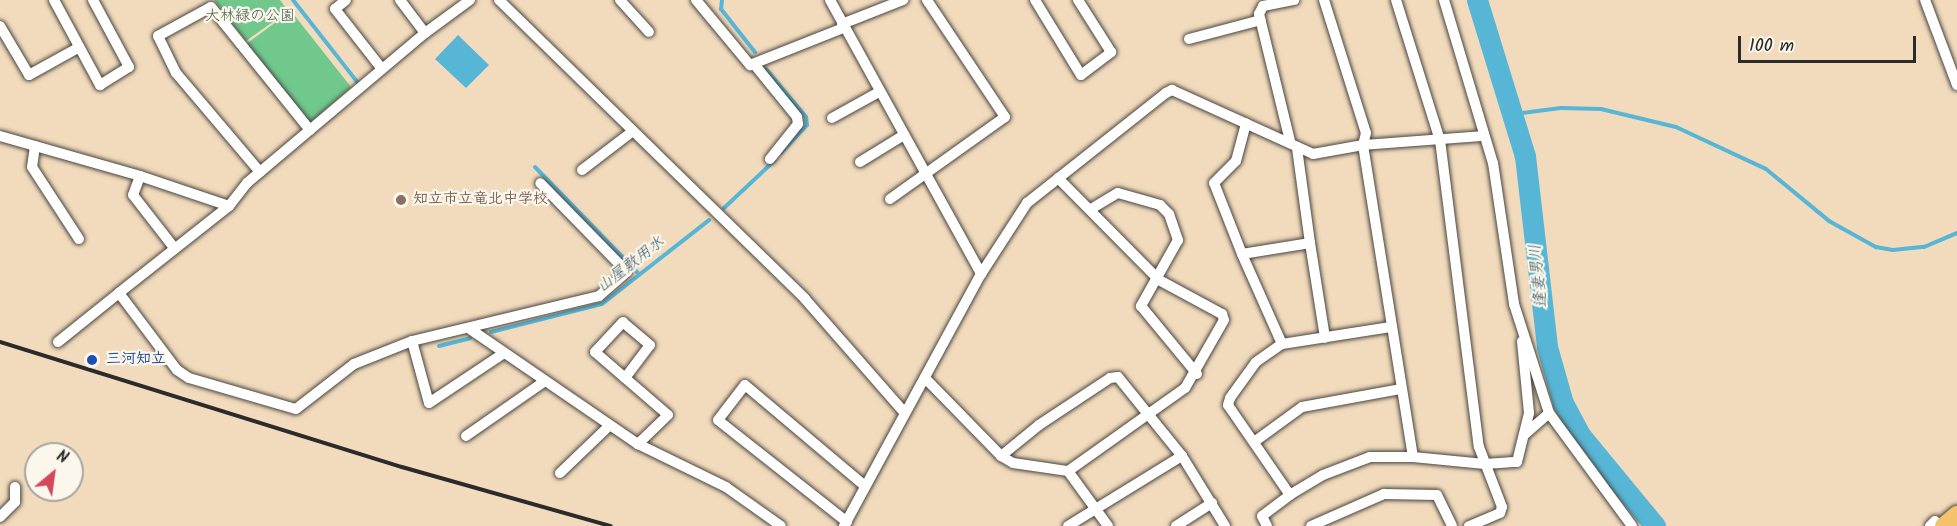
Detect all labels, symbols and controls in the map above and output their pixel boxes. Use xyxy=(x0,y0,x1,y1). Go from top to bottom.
park label: 大林緑の公園 xyxy=(205,8,295,26)
scale bar xyxy=(1741,24,1920,62)
text: 100 m xyxy=(1749,32,1794,61)
place label: 知立市立竜北中学校 xyxy=(413,191,548,209)
marker: 知立市立竜北中学校 xyxy=(394,193,408,207)
water label: 山屋敷用水 xyxy=(594,233,668,297)
water label: 逢妻男川 xyxy=(1526,243,1552,309)
marker: 三河知立 xyxy=(83,351,101,369)
place label: 三河知立 xyxy=(106,351,166,369)
north arrow xyxy=(24,442,84,502)
text: N xyxy=(52,444,72,471)

